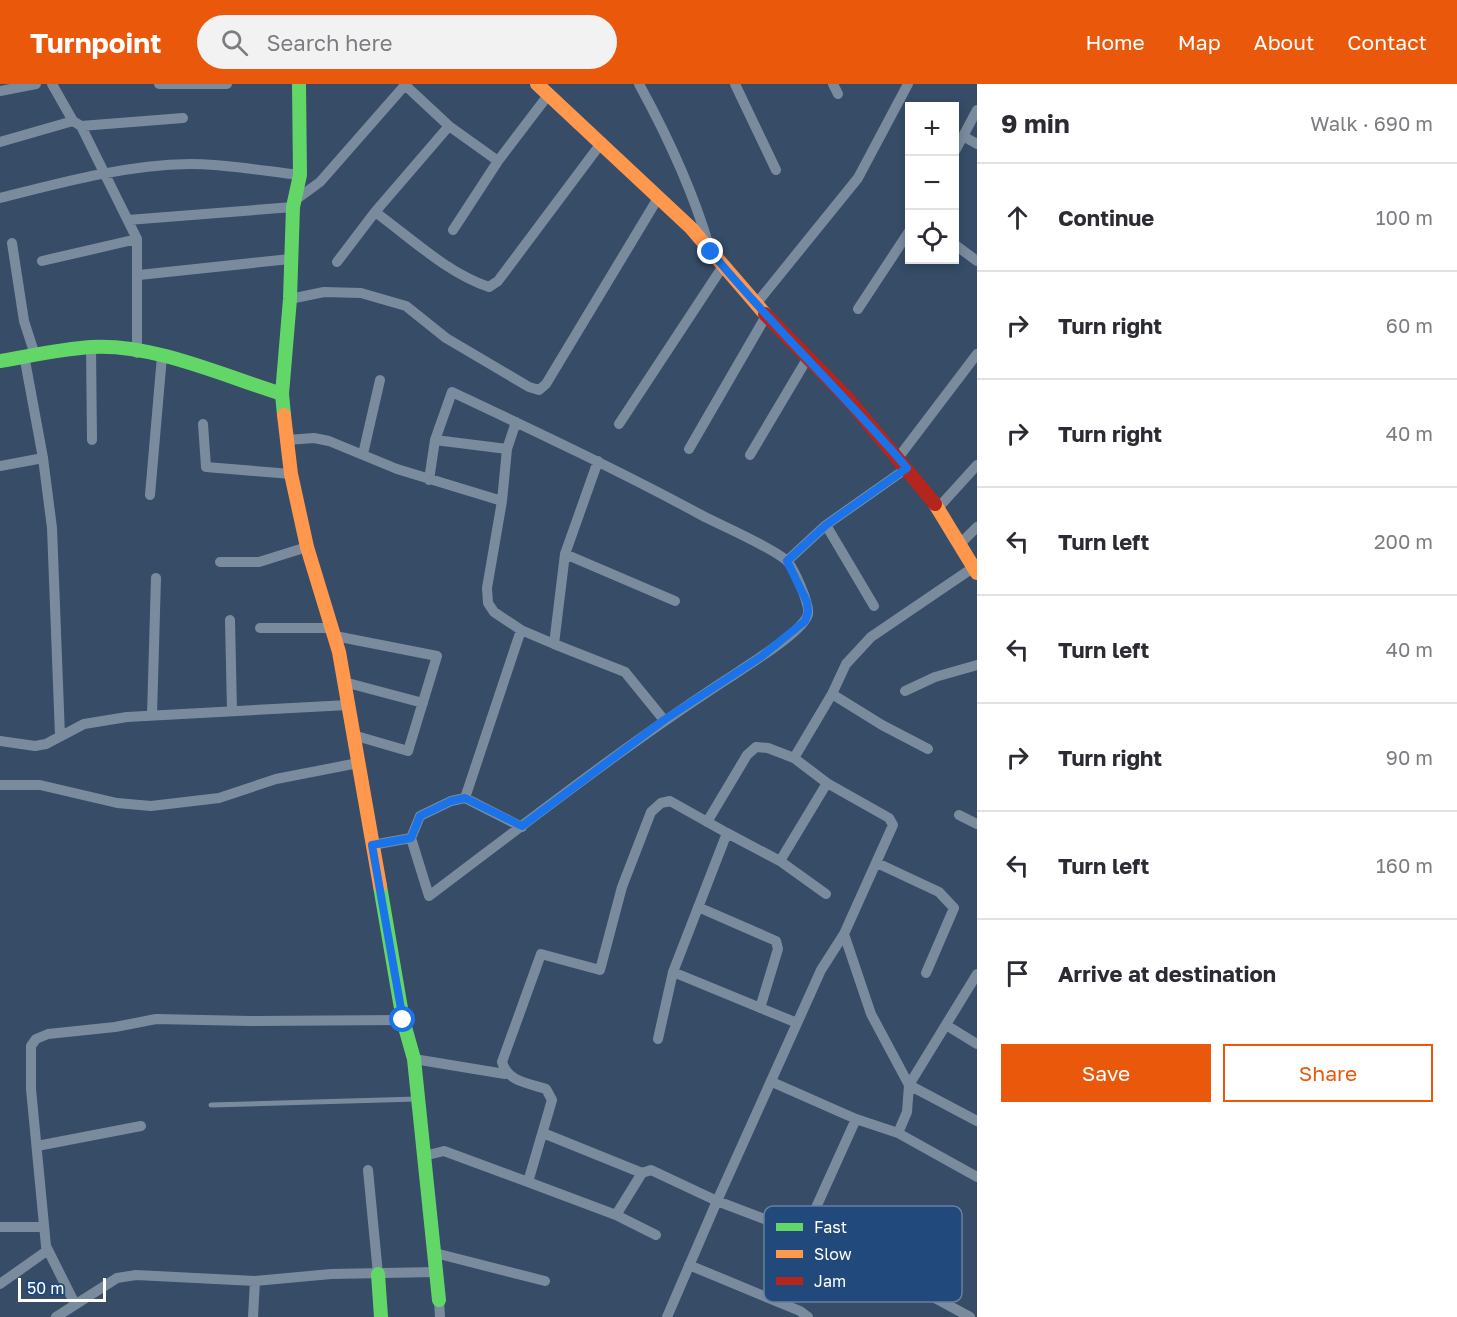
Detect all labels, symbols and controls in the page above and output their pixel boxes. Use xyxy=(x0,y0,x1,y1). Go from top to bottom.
search box xyxy=(197,15,617,69)
text: Turnpoint xyxy=(30,26,161,59)
icon: search xyxy=(218,26,251,59)
text: Search here xyxy=(266,29,393,56)
text: Home xyxy=(1085,29,1145,55)
text: Map xyxy=(1178,29,1221,55)
text: About xyxy=(1254,29,1314,55)
text: Contact xyxy=(1347,29,1427,55)
map controls xyxy=(905,102,959,264)
button: + xyxy=(905,102,959,156)
text: 9 min xyxy=(1001,108,1070,139)
text: Walk · 690 m xyxy=(1310,111,1433,135)
button: − xyxy=(905,156,959,210)
icon: ahead xyxy=(1001,201,1034,234)
text: Continue xyxy=(1058,204,1154,231)
text: 100 m xyxy=(1376,205,1433,229)
button: locate xyxy=(905,210,959,264)
route end xyxy=(697,238,723,264)
icon: right xyxy=(1001,309,1034,342)
text: Turn right xyxy=(1058,312,1162,339)
text: 60 m xyxy=(1386,313,1433,337)
icon: right xyxy=(1001,417,1034,450)
text: Turn right xyxy=(1058,420,1162,447)
text: 40 m xyxy=(1386,421,1433,445)
icon: left xyxy=(1001,525,1034,558)
text: Turn left xyxy=(1058,528,1149,555)
text: 200 m xyxy=(1374,529,1433,553)
icon: left xyxy=(1001,633,1034,666)
text: Turn left xyxy=(1058,636,1149,663)
text: 40 m xyxy=(1386,637,1433,661)
icon: right xyxy=(1001,741,1034,774)
text: Turn right xyxy=(1058,744,1162,771)
text: 90 m xyxy=(1386,745,1433,769)
icon: left xyxy=(1001,849,1034,882)
text: Turn left xyxy=(1058,852,1149,879)
text: 160 m xyxy=(1376,853,1433,877)
icon: arrive xyxy=(1001,957,1034,990)
text: Arrive at destination xyxy=(1058,960,1276,987)
route start xyxy=(389,1006,415,1032)
button: Save xyxy=(1001,1044,1211,1102)
button: Share xyxy=(1223,1044,1433,1102)
legend xyxy=(764,1206,962,1302)
text: Fast xyxy=(814,1217,847,1237)
text: Slow xyxy=(814,1244,852,1264)
text: Jam xyxy=(814,1271,846,1291)
scale bar xyxy=(18,1275,106,1302)
text: 50 m xyxy=(27,1278,64,1298)

